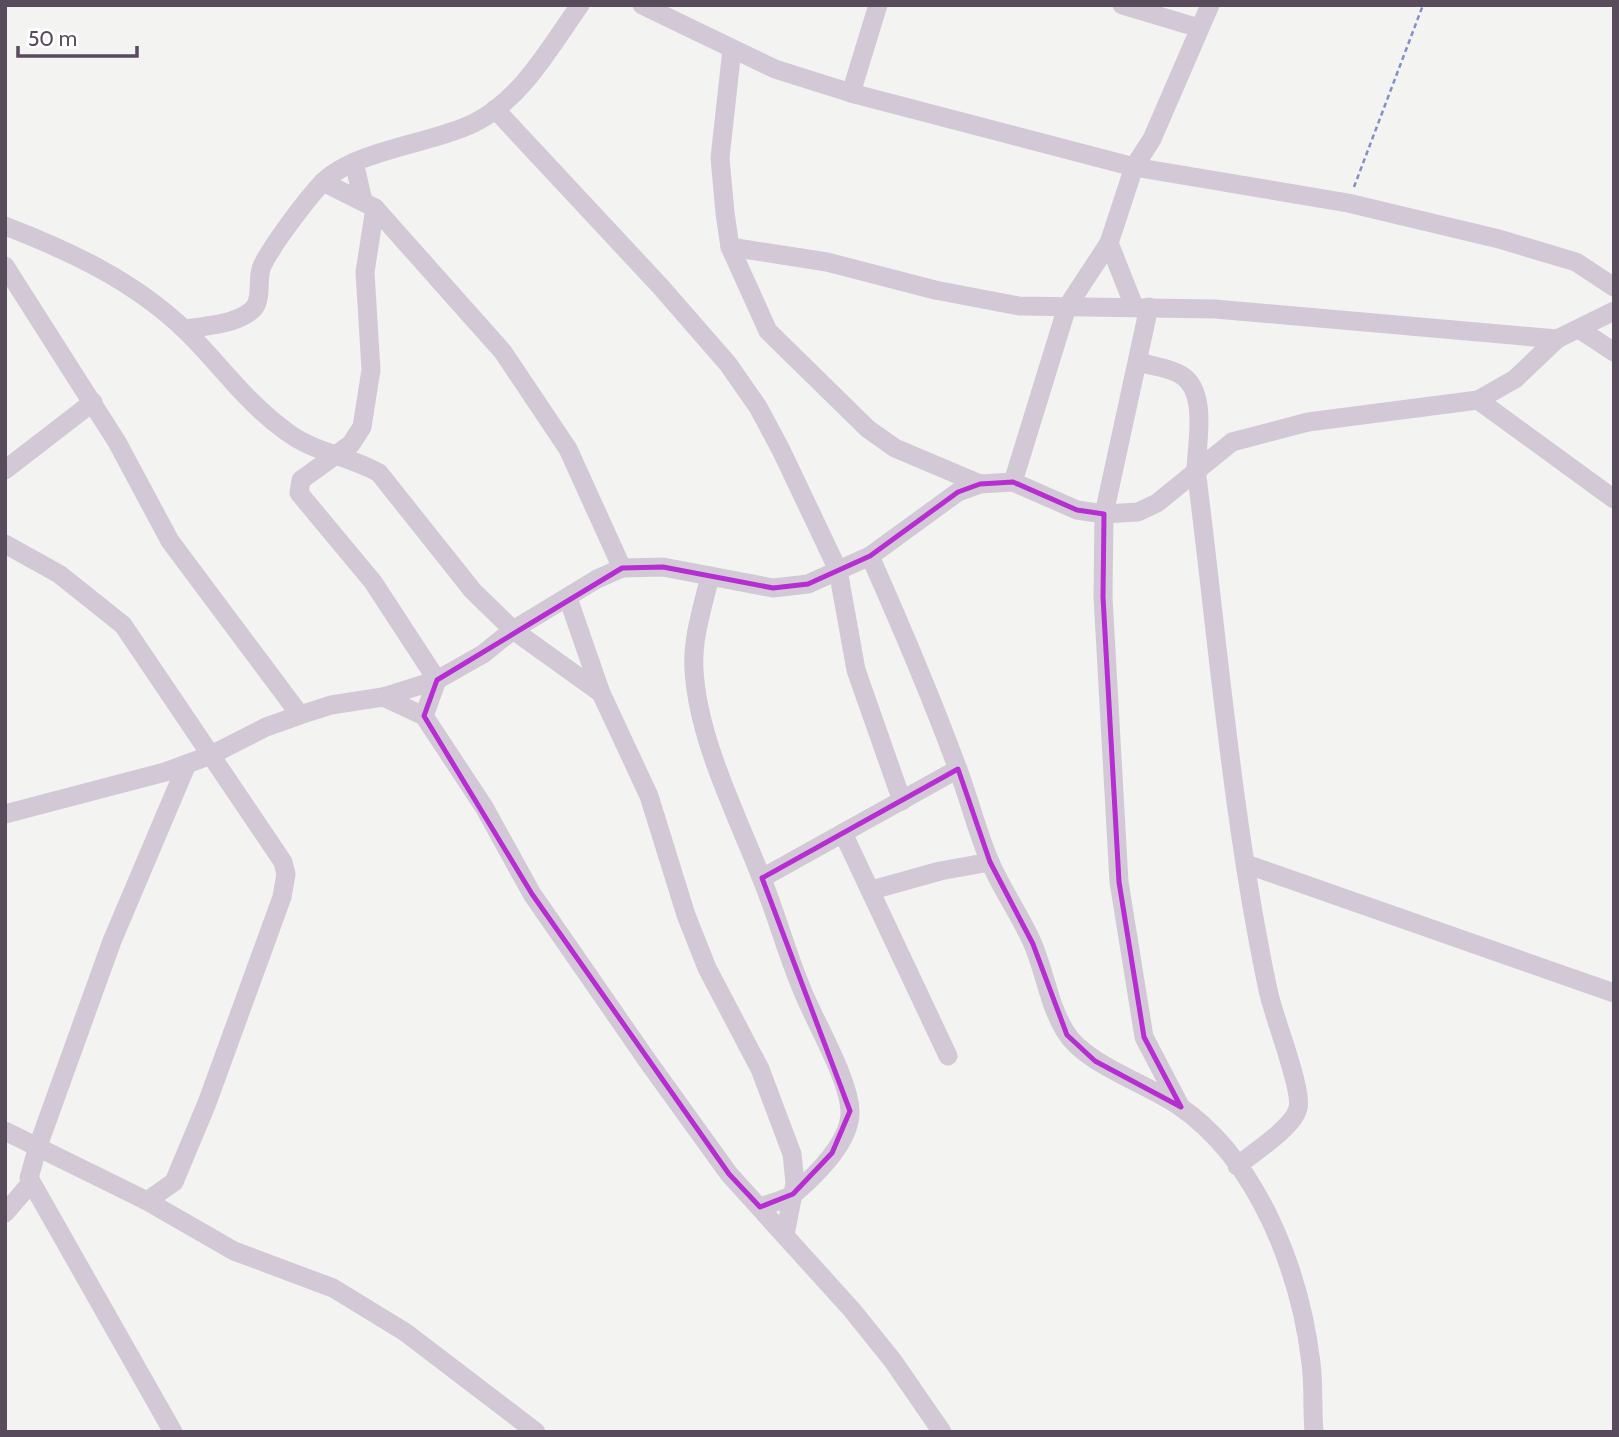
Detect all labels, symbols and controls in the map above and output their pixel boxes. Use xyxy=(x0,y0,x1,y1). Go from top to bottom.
scale bar xyxy=(18,14,136,58)
text: 50 m xyxy=(28,26,77,51)

